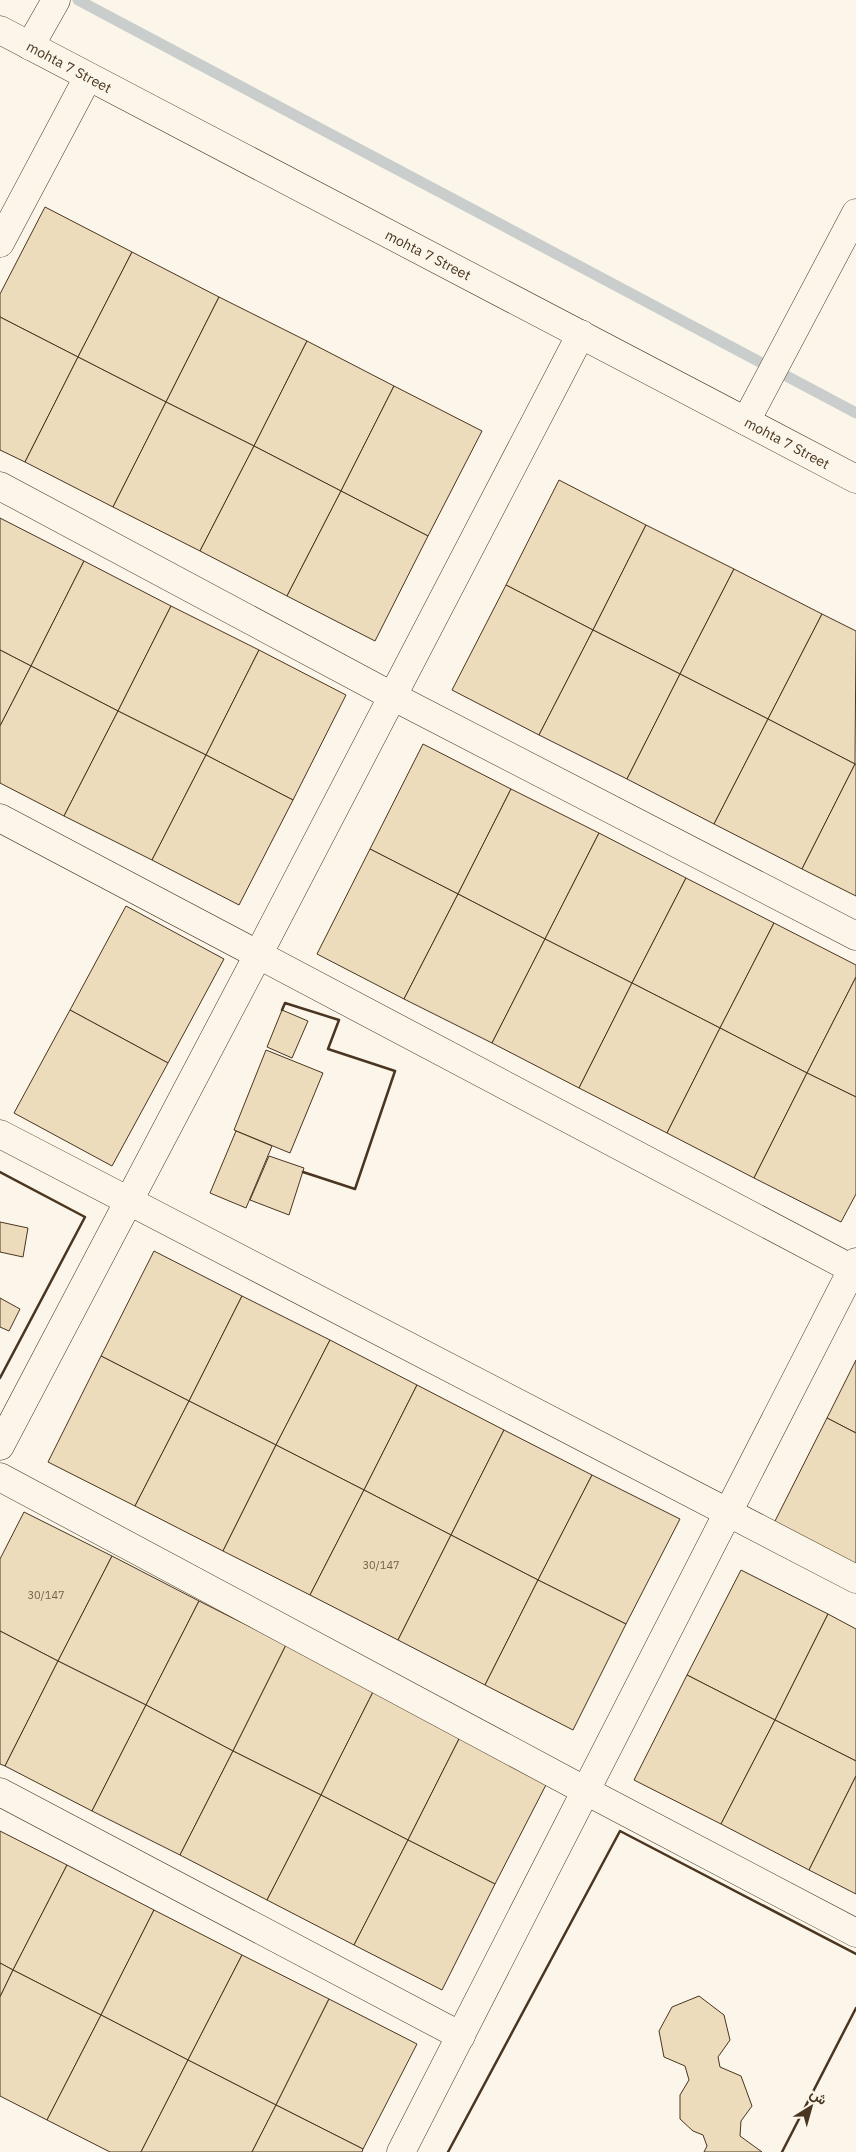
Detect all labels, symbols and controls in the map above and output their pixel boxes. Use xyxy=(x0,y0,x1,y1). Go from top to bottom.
street label: mohta 7 Street xyxy=(23,37,115,97)
street label: mohta 7 Street xyxy=(382,226,474,284)
street label: mohta 7 Street xyxy=(741,413,833,473)
house number: 30/147 xyxy=(362,1558,400,1572)
house number: 30/147 xyxy=(27,1588,65,1602)
north arrow xyxy=(786,2082,836,2132)
text: ش xyxy=(807,2084,831,2109)

